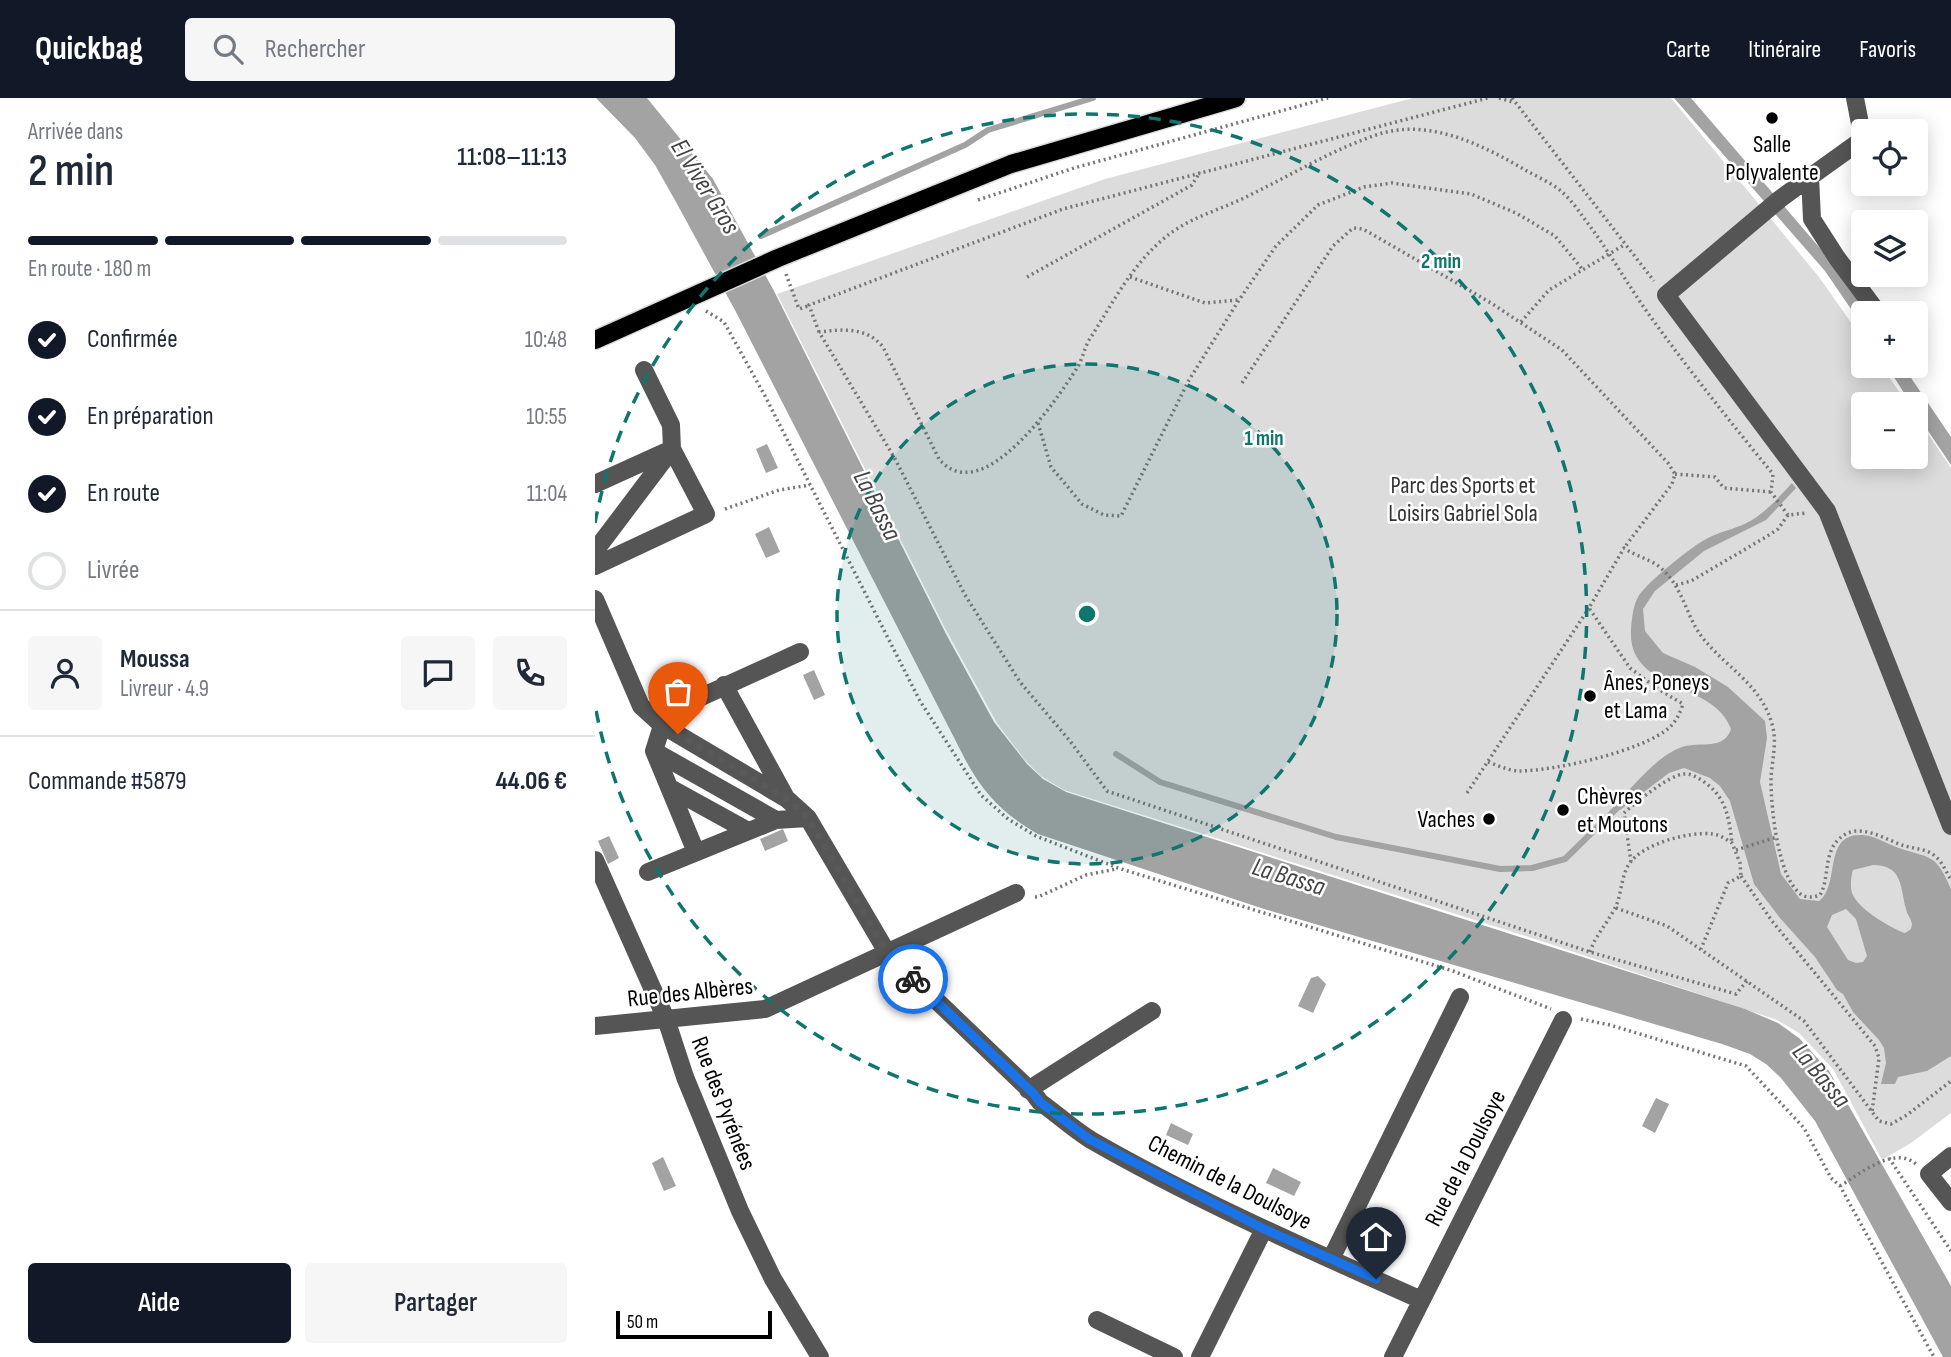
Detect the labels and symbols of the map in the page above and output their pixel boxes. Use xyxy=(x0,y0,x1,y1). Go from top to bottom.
marker: Salle Polyvalente xyxy=(1764,110,1780,126)
place label: Salle Polyvalente xyxy=(1725,130,1819,187)
water label: El Viver Gros xyxy=(663,134,746,240)
text: 2 min xyxy=(1421,249,1461,274)
text: 1 min xyxy=(1244,426,1284,451)
water label: La Bassa xyxy=(846,466,908,546)
park label: Parc des Sports et Loisirs Gabriel Sola xyxy=(1388,471,1538,528)
centre of rings xyxy=(1075,602,1099,626)
pin xyxy=(648,662,708,734)
place label: Ânes, Poneys et Lama xyxy=(1603,668,1709,725)
marker: Ânes, Poneys et Lama xyxy=(1582,688,1598,704)
place label: Chèvres et Moutons xyxy=(1577,782,1668,839)
marker: Chèvres et Moutons xyxy=(1555,802,1571,818)
place label: Vaches xyxy=(1418,805,1475,834)
marker: Vaches xyxy=(1481,811,1497,827)
water label: La Bassa xyxy=(1249,852,1329,903)
courier xyxy=(878,944,948,1014)
street label: Rue des Albères xyxy=(626,971,754,1014)
street label: Rue des Pyrénées xyxy=(685,1032,762,1174)
water label: La Bassa xyxy=(1785,1038,1857,1115)
street label: Rue de la Doulsoye xyxy=(1419,1085,1512,1231)
street label: Chemin de la Doulsoye xyxy=(1143,1129,1316,1236)
pin xyxy=(1346,1207,1406,1279)
scale bar xyxy=(616,1308,772,1340)

